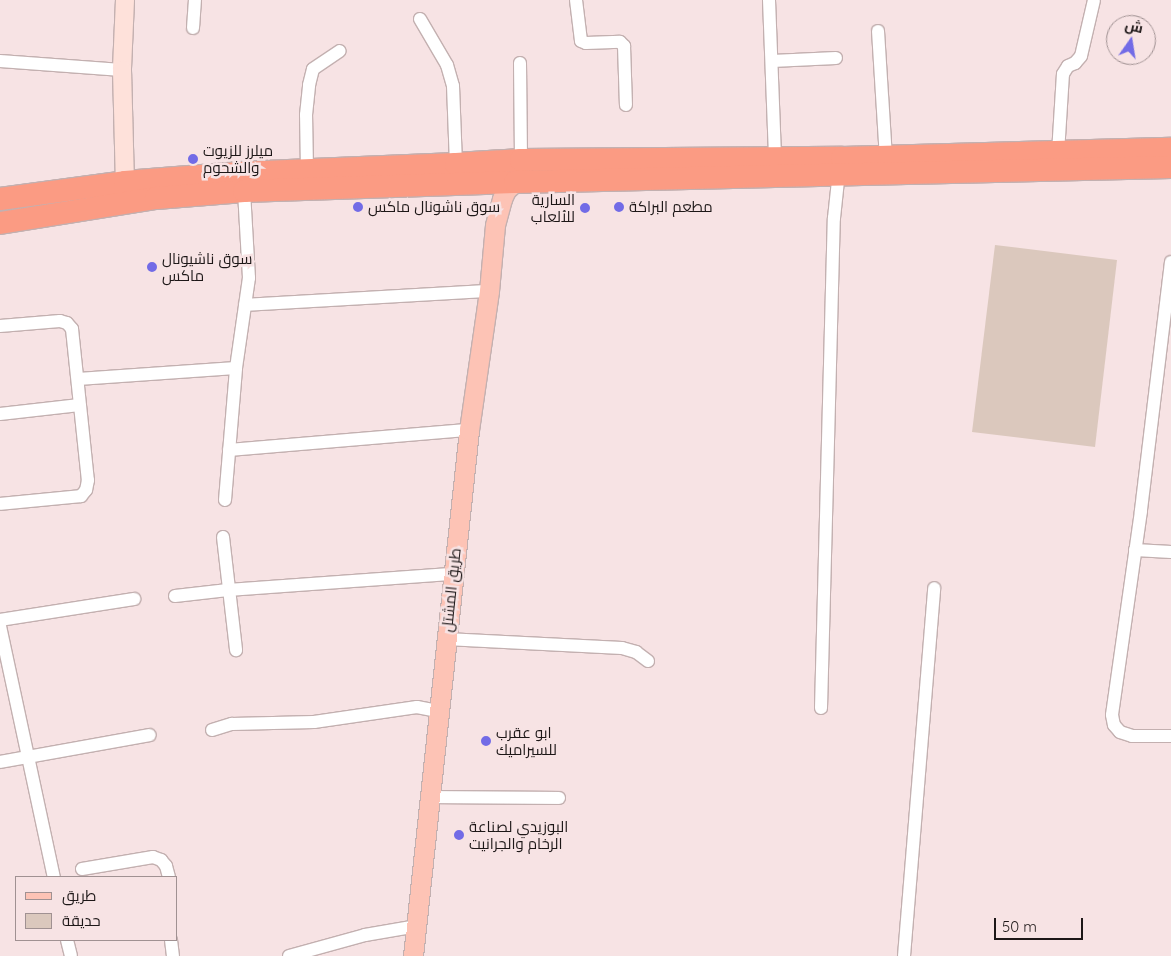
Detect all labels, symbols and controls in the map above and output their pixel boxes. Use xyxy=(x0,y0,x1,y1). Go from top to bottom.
north arrow xyxy=(1106,15,1156,65)
text: ش xyxy=(1123,16,1145,37)
place label: ميلرز للزيوت والشحوم xyxy=(203,141,273,176)
marker: ميلرز للزيوت والشحوم xyxy=(187,153,199,165)
place label: السارية للألعاب xyxy=(531,190,575,225)
place label: سوق ناشونال ماكس xyxy=(368,198,500,216)
place label: مطعم البراكة xyxy=(629,198,713,216)
marker: سوق ناشونال ماكس xyxy=(352,201,364,213)
marker: مطعم البراكة xyxy=(613,201,625,213)
marker: السارية للألعاب xyxy=(579,202,591,214)
place label: سوق ناشيونال ماكس xyxy=(162,249,252,284)
marker: سوق ناشيونال ماكس xyxy=(146,261,158,273)
street label: طريق المشتل xyxy=(438,547,464,633)
place label: ابو عقرب للسيراميك xyxy=(496,723,557,758)
marker: ابو عقرب للسيراميك xyxy=(480,735,492,747)
place label: البوزيدي لصناعة الرخام والجرانيت xyxy=(469,817,568,852)
marker: البوزيدي لصناعة الرخام والجرانيت xyxy=(453,829,465,841)
legend xyxy=(15,876,178,941)
text: طريق xyxy=(62,886,96,905)
scale bar xyxy=(996,908,1085,940)
text: حديقة xyxy=(62,911,101,930)
text: 50 m xyxy=(1002,917,1037,936)

